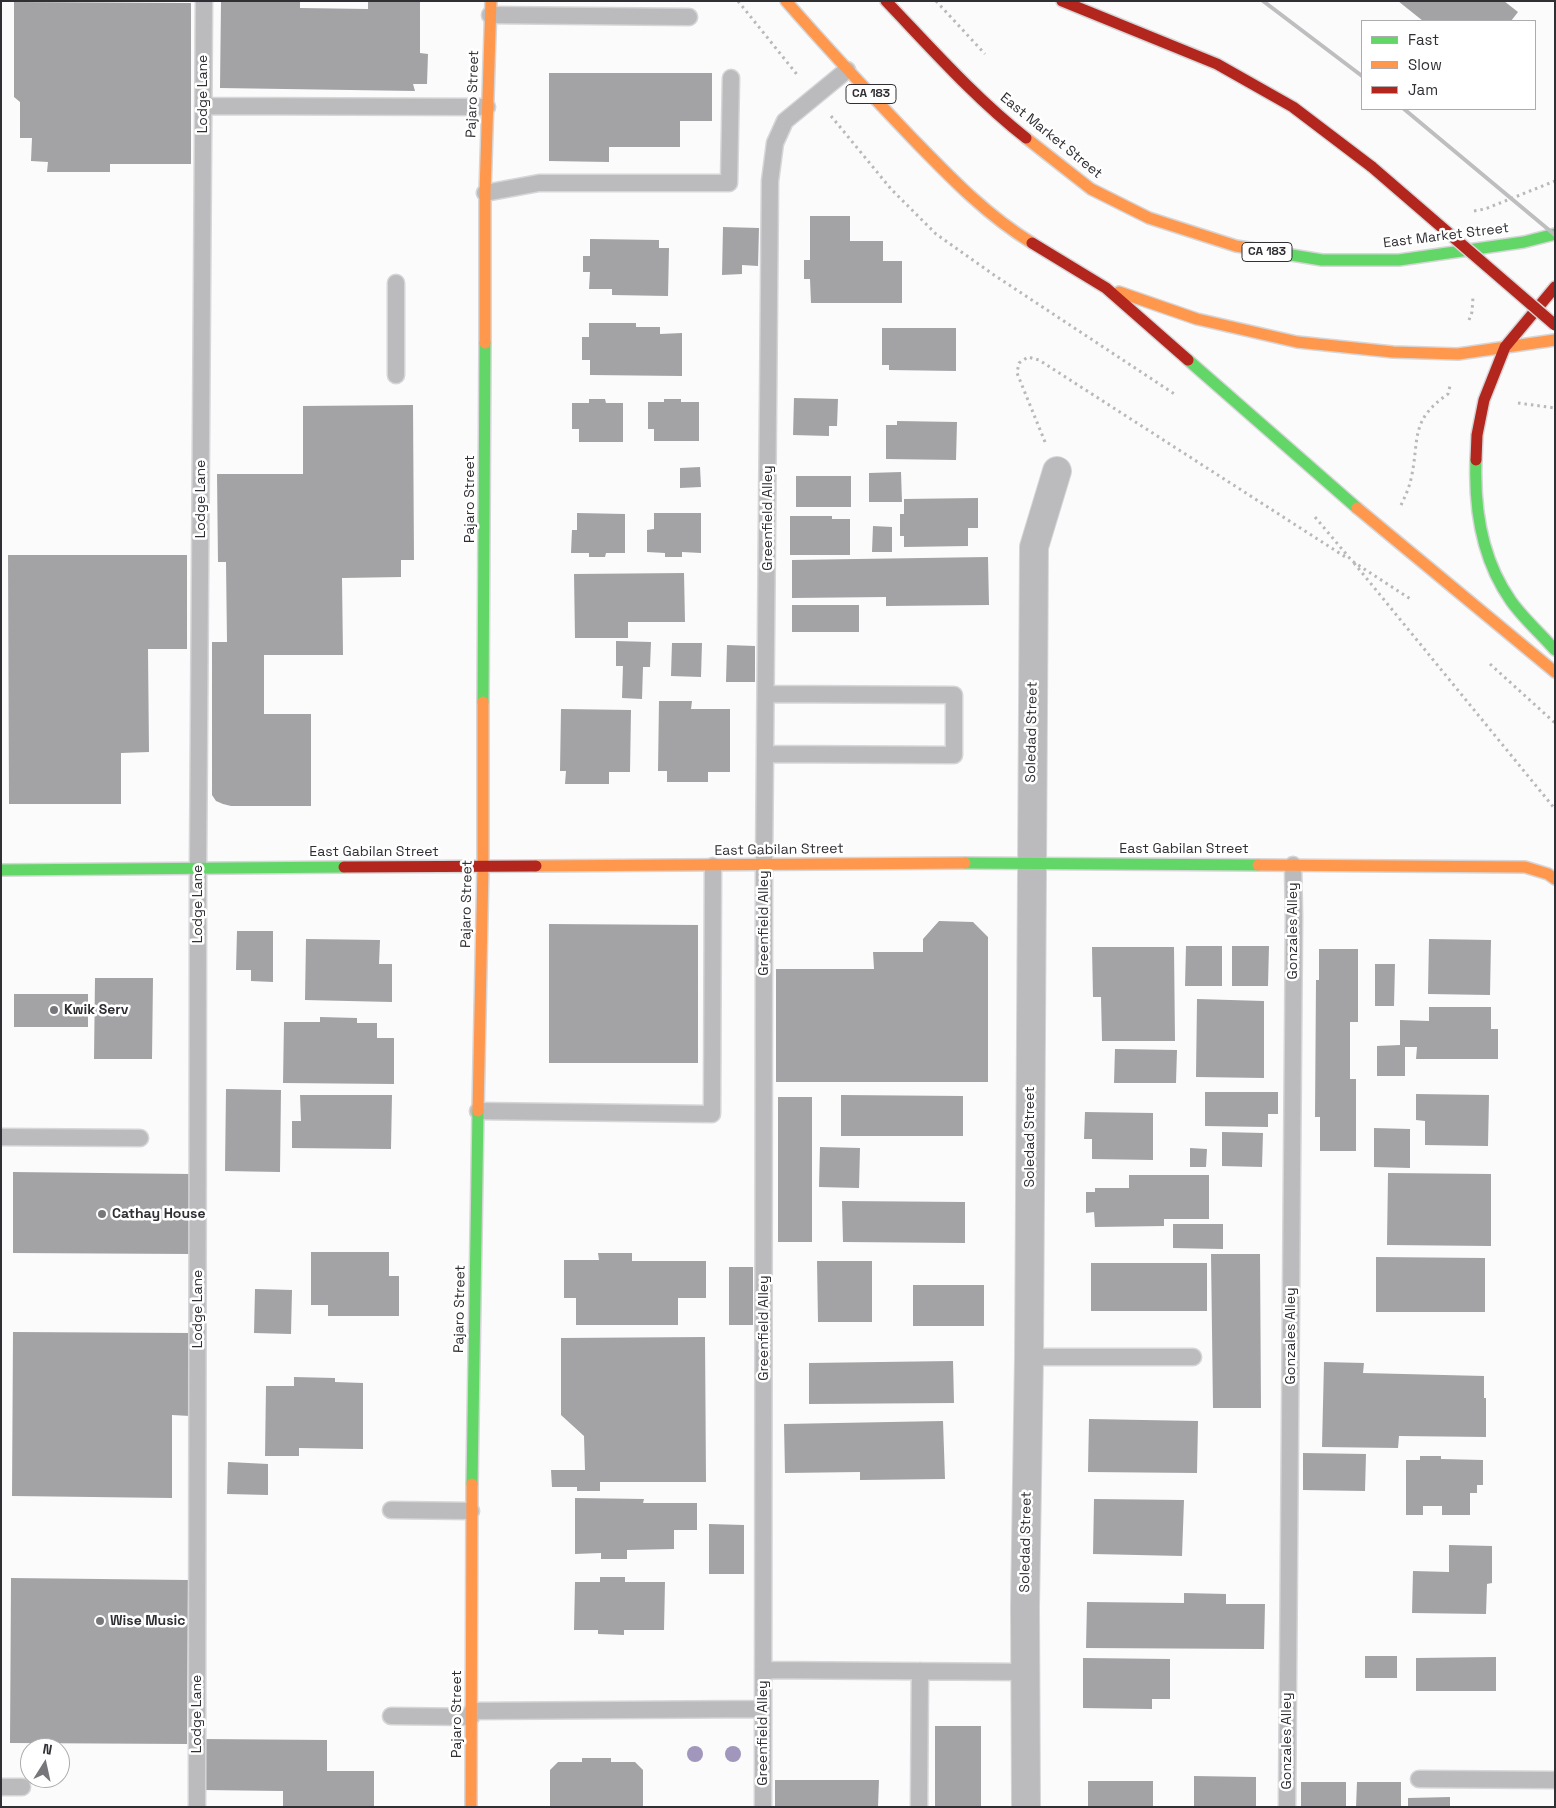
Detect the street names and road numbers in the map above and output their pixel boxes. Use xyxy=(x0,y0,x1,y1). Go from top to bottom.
street label: Pajaro Street xyxy=(463,50,483,138)
street label: Lodge Lane xyxy=(195,55,211,133)
road number: CA 183 xyxy=(846,85,896,104)
street label: East Market Street xyxy=(997,90,1105,182)
street label: East Market Street xyxy=(1382,220,1510,252)
road number: CA 183 xyxy=(1242,242,1292,262)
street label: Pajaro Street xyxy=(462,455,478,543)
street label: Lodge Lane xyxy=(193,460,209,538)
street label: Greenfield Alley xyxy=(760,465,776,571)
street label: Soledad Street xyxy=(1023,681,1041,783)
street label: East Gabilan Street xyxy=(714,840,844,860)
street label: East Gabilan Street xyxy=(1119,841,1249,857)
street label: East Gabilan Street xyxy=(309,844,439,860)
street label: Pajaro Street xyxy=(458,860,476,948)
street label: Lodge Lane xyxy=(190,865,206,943)
street label: Greenfield Alley xyxy=(756,870,772,976)
street label: Gonzales Alley xyxy=(1285,882,1301,980)
street label: Soledad Street xyxy=(1022,1086,1038,1188)
street label: Pajaro Street xyxy=(451,1265,469,1353)
street label: Lodge Lane xyxy=(190,1270,206,1348)
street label: Greenfield Alley xyxy=(756,1275,772,1381)
street label: Gonzales Alley xyxy=(1283,1287,1299,1385)
street label: Soledad Street xyxy=(1017,1491,1035,1593)
street label: Pajaro Street xyxy=(449,1670,465,1758)
street label: Lodge Lane xyxy=(189,1675,205,1753)
street label: Greenfield Alley xyxy=(755,1680,771,1786)
street label: Gonzales Alley xyxy=(1279,1692,1295,1790)

